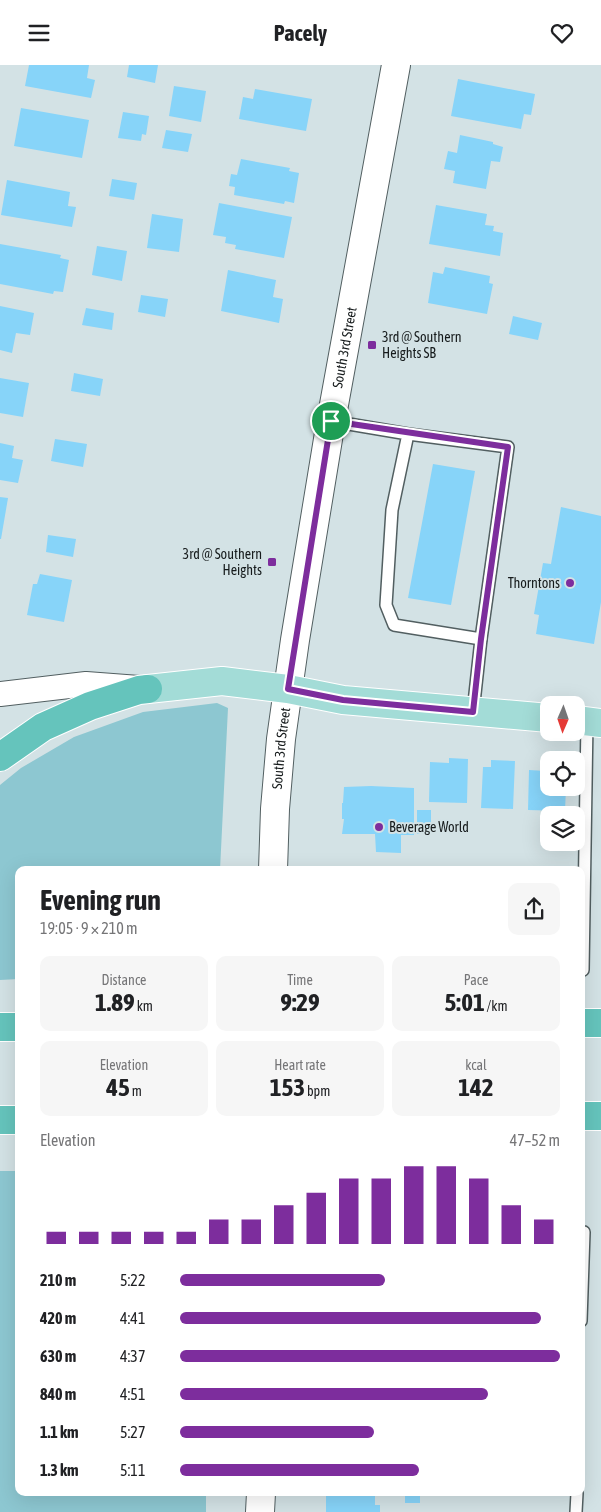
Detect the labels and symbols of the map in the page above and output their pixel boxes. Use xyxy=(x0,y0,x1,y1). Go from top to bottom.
street label: South 3rd Street xyxy=(329,306,360,389)
place label: 3rd @ Southern Heights SB xyxy=(382,329,461,361)
marker: 3rd @ Southern Heights SB xyxy=(366,339,378,351)
pin xyxy=(310,400,352,442)
place label: 3rd @ Southern Heights xyxy=(183,546,262,578)
marker: 3rd @ Southern Heights xyxy=(266,556,278,568)
place label: Thorntons xyxy=(508,575,560,591)
marker: Thorntons xyxy=(564,577,576,589)
north arrow xyxy=(540,696,585,741)
street label: South 3rd Street xyxy=(269,706,293,790)
place label: Beverage World xyxy=(389,819,469,835)
marker: Beverage World xyxy=(373,821,385,833)

